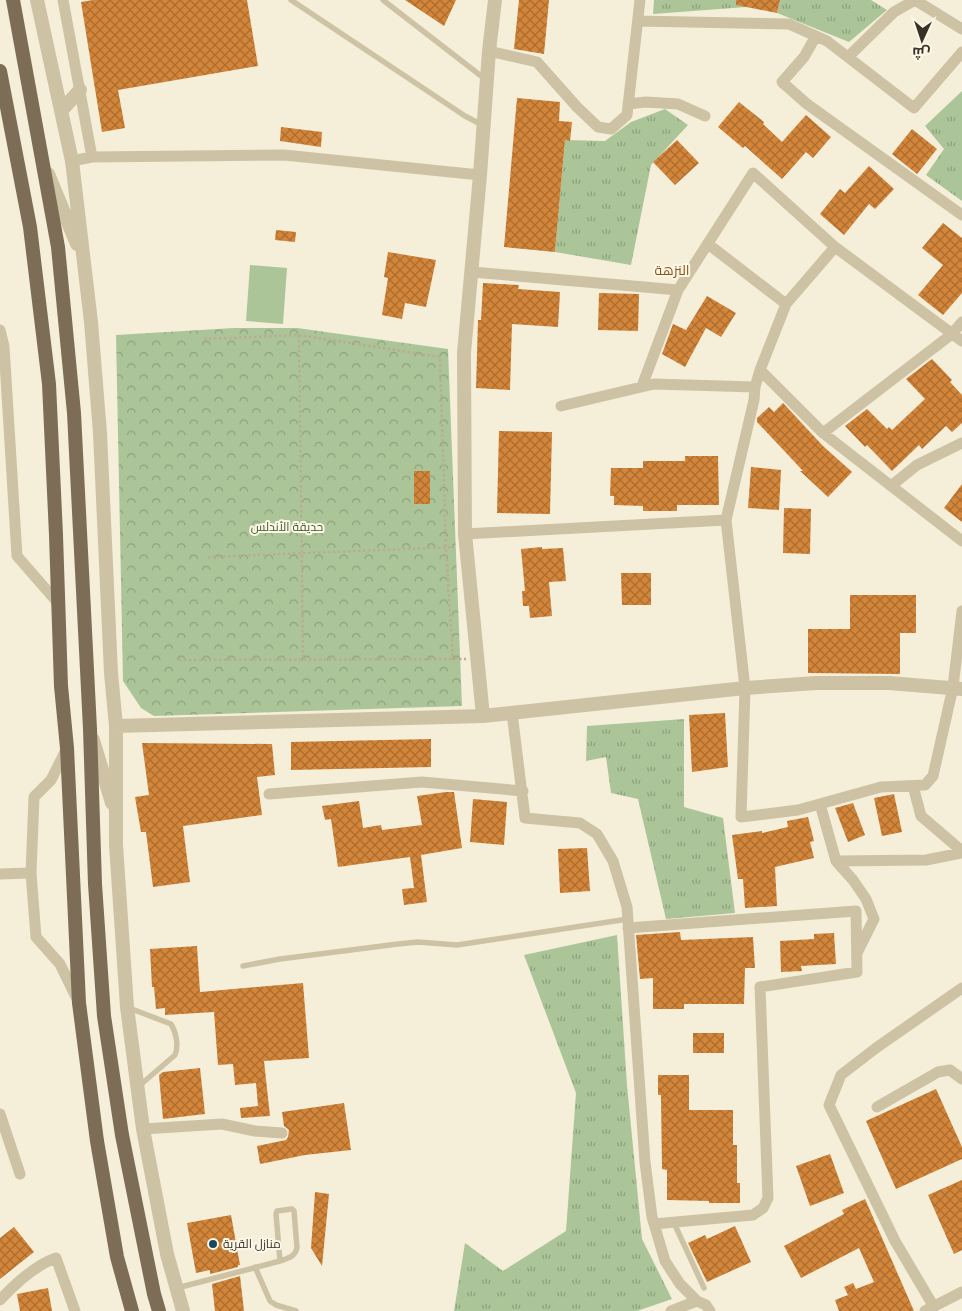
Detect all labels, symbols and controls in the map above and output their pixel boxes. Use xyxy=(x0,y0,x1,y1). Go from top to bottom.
north arrow xyxy=(897,15,947,65)
text: ش xyxy=(912,44,931,61)
district label: النزهة xyxy=(654,262,690,279)
park label: حديقة الأندلس xyxy=(251,520,323,534)
place label: منازل القرية xyxy=(223,1237,281,1251)
marker: منازل القرية xyxy=(207,1238,219,1250)

